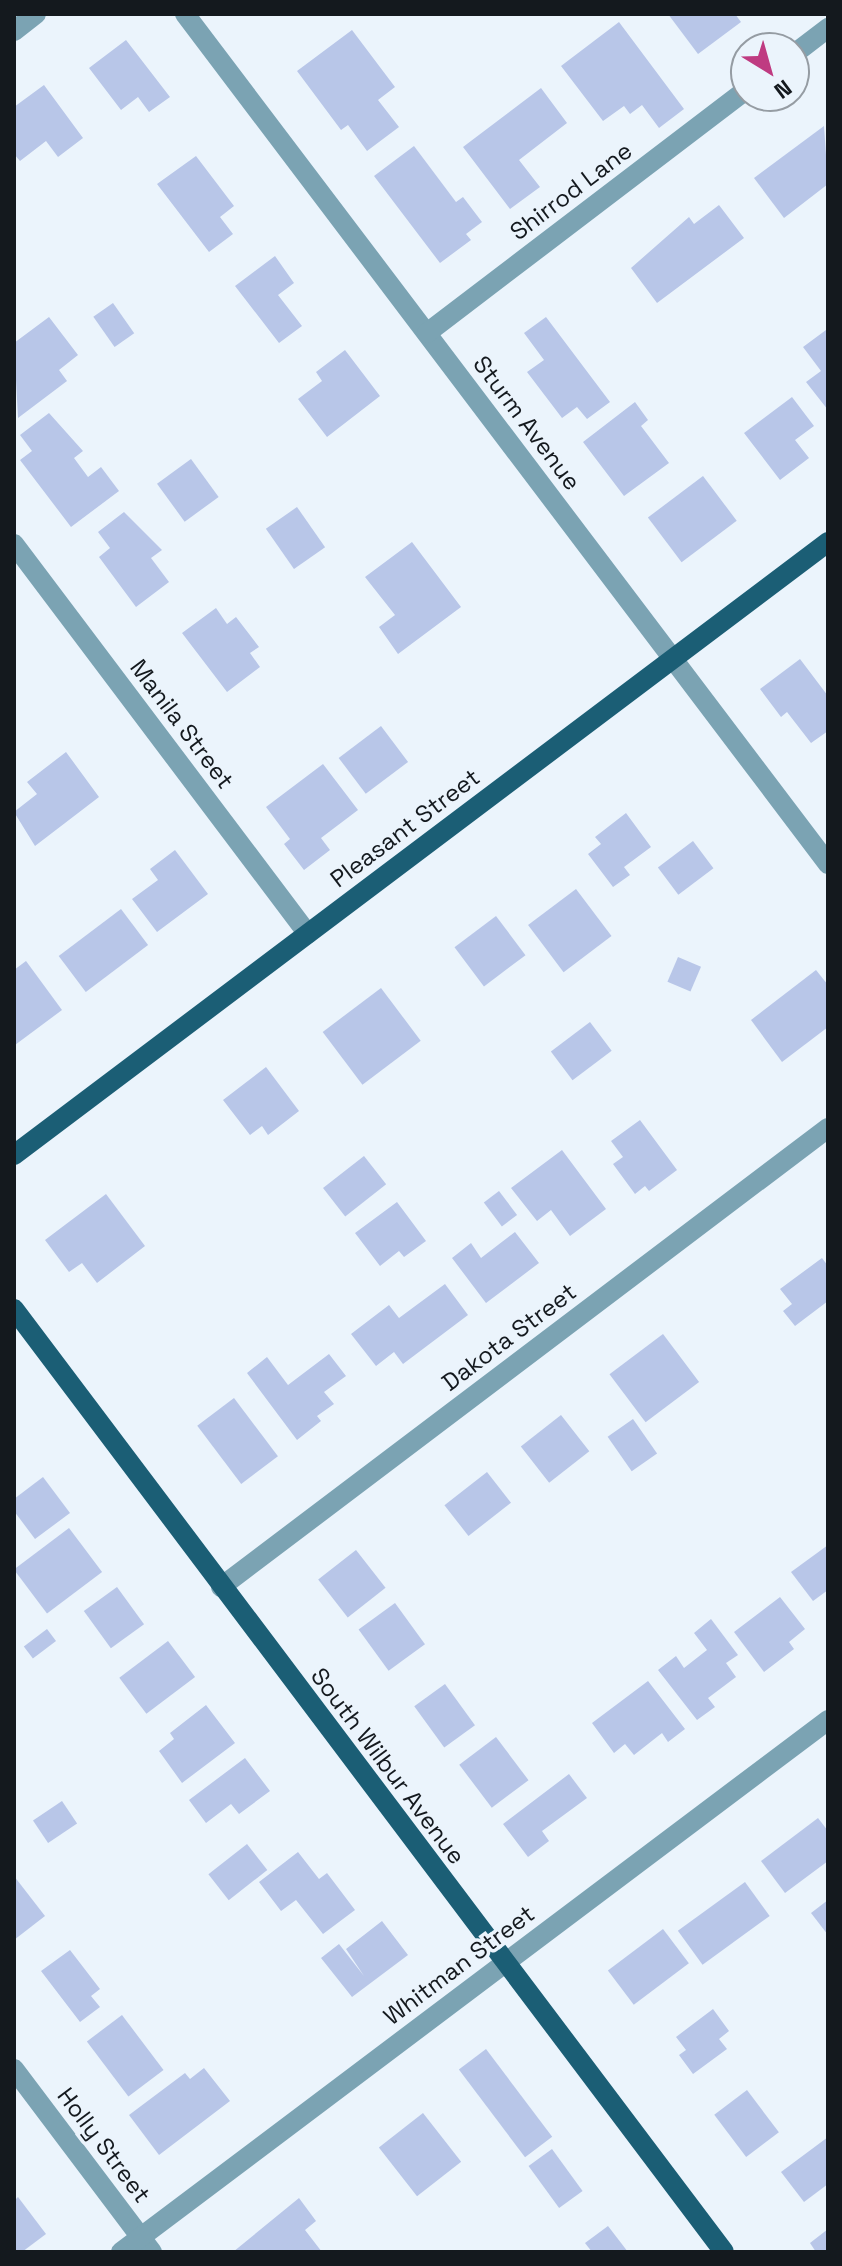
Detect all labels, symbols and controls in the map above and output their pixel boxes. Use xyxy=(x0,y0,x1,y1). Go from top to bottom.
north arrow xyxy=(730,32,810,112)
text: N xyxy=(769,74,798,105)
street label: Shirrod Lane xyxy=(504,136,638,246)
street label: Sturm Avenue xyxy=(467,350,587,496)
street label: Manila Street xyxy=(124,654,240,794)
street label: Pleasant Street xyxy=(325,762,485,894)
street label: Dakota Street xyxy=(436,1277,582,1397)
street label: South Wilbur Avenue xyxy=(305,1662,471,1870)
street label: Whitman Street xyxy=(378,1899,540,2031)
street label: Holly Street xyxy=(51,2082,157,2208)

